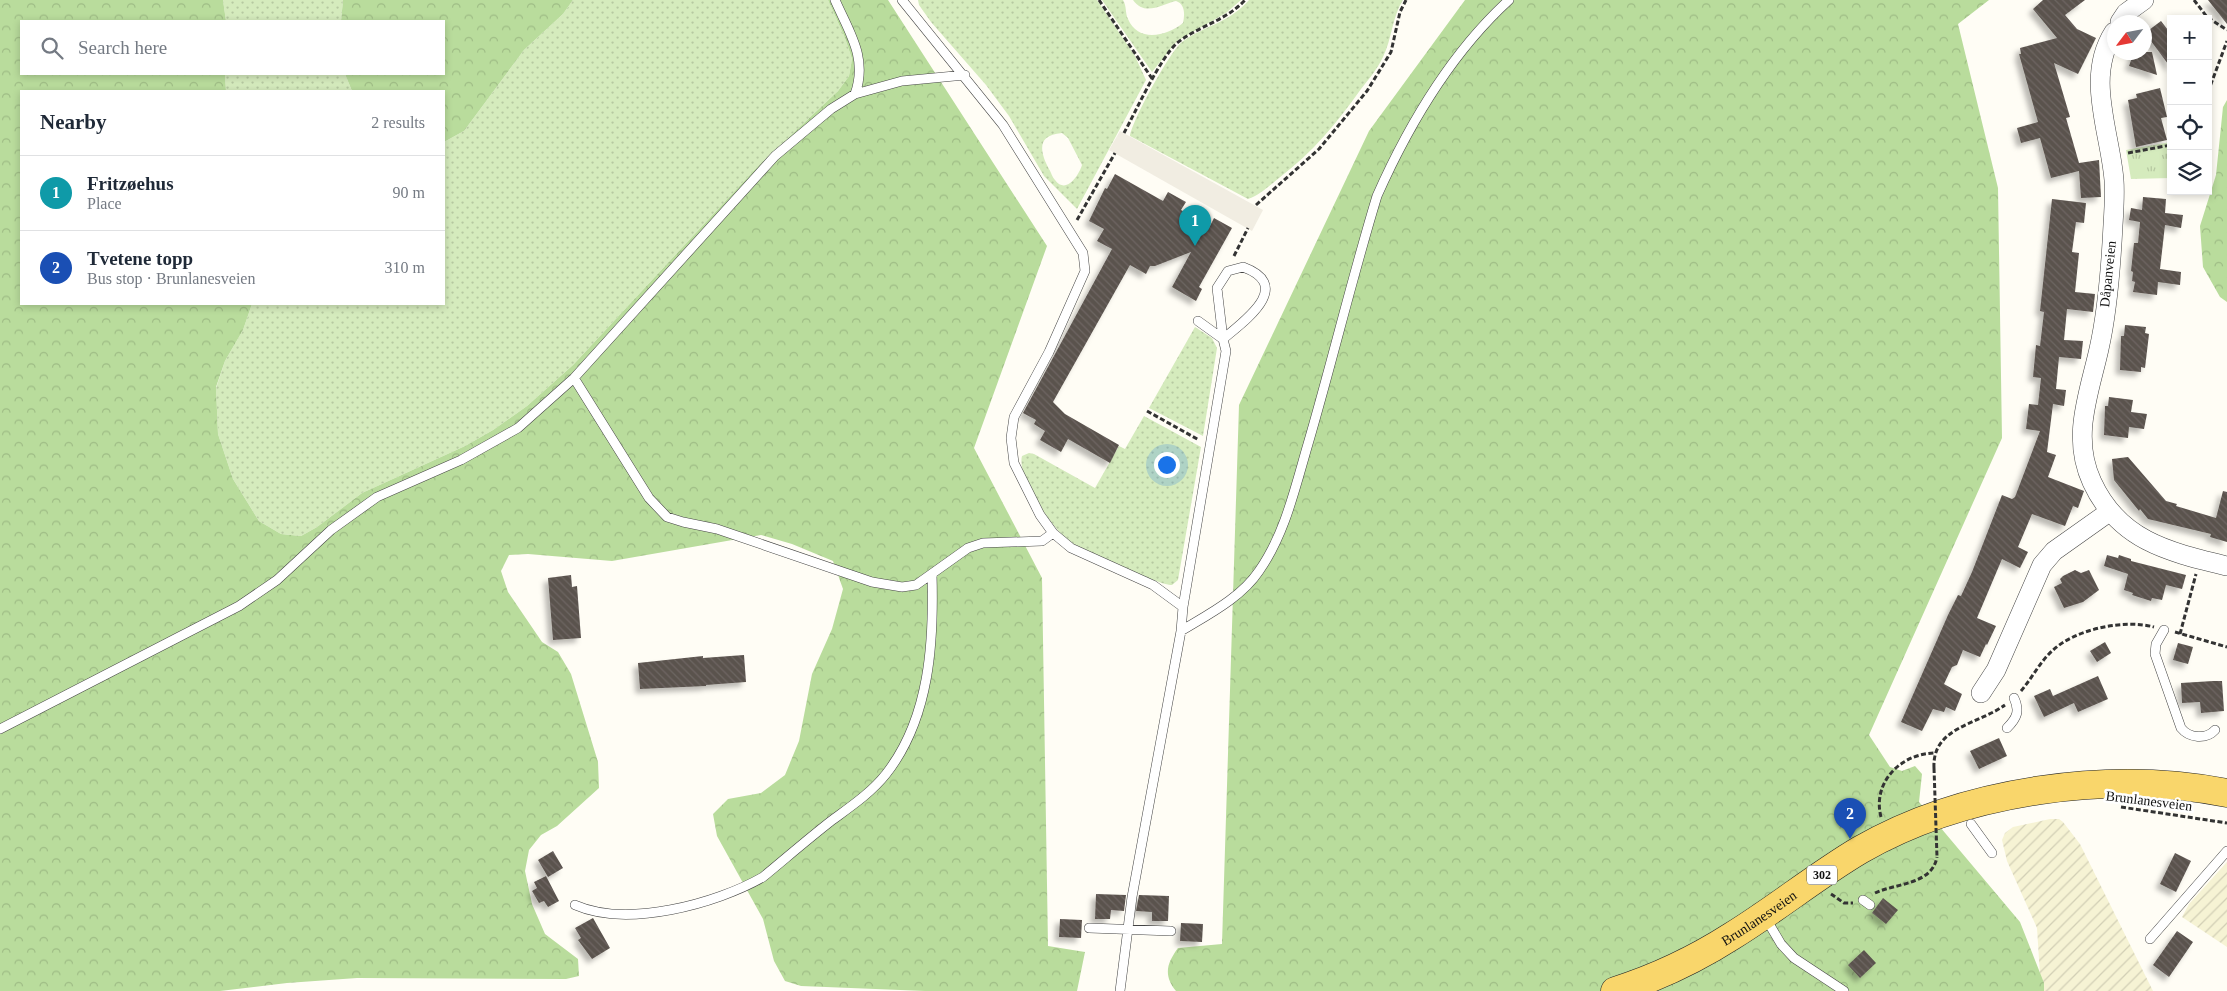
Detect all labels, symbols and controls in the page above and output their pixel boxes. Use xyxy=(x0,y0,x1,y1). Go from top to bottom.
north arrow xyxy=(2107,15,2152,60)
map controls xyxy=(2167,15,2212,195)
button: + xyxy=(2167,15,2212,60)
search box xyxy=(20,20,445,75)
icon: search xyxy=(38,34,66,62)
text: Search here xyxy=(78,37,167,58)
button: − xyxy=(2167,60,2212,105)
button: locate xyxy=(2167,105,2212,150)
text: Nearby xyxy=(40,110,107,134)
text: 2 results xyxy=(371,114,425,131)
button: layers xyxy=(2167,150,2212,195)
text: Fritzøehus xyxy=(87,173,174,194)
text: 1 xyxy=(52,184,60,201)
text: 90 m xyxy=(393,184,425,201)
text: Place xyxy=(87,195,122,212)
pin: 1 xyxy=(1179,205,1211,246)
street label: Dåpanveien xyxy=(2097,240,2119,308)
text: Tvetene topp xyxy=(87,248,193,269)
text: 2 xyxy=(52,259,60,276)
text: 310 m xyxy=(385,259,425,276)
text: Bus stop · Brunlanesveien xyxy=(87,270,255,287)
your location xyxy=(1154,452,1180,478)
street label: Brunlanesveien xyxy=(2105,788,2193,814)
pin: 2 xyxy=(1834,798,1866,839)
road number: 302 xyxy=(1807,866,1837,884)
street label: Brunlanesveien xyxy=(1719,887,1799,948)

